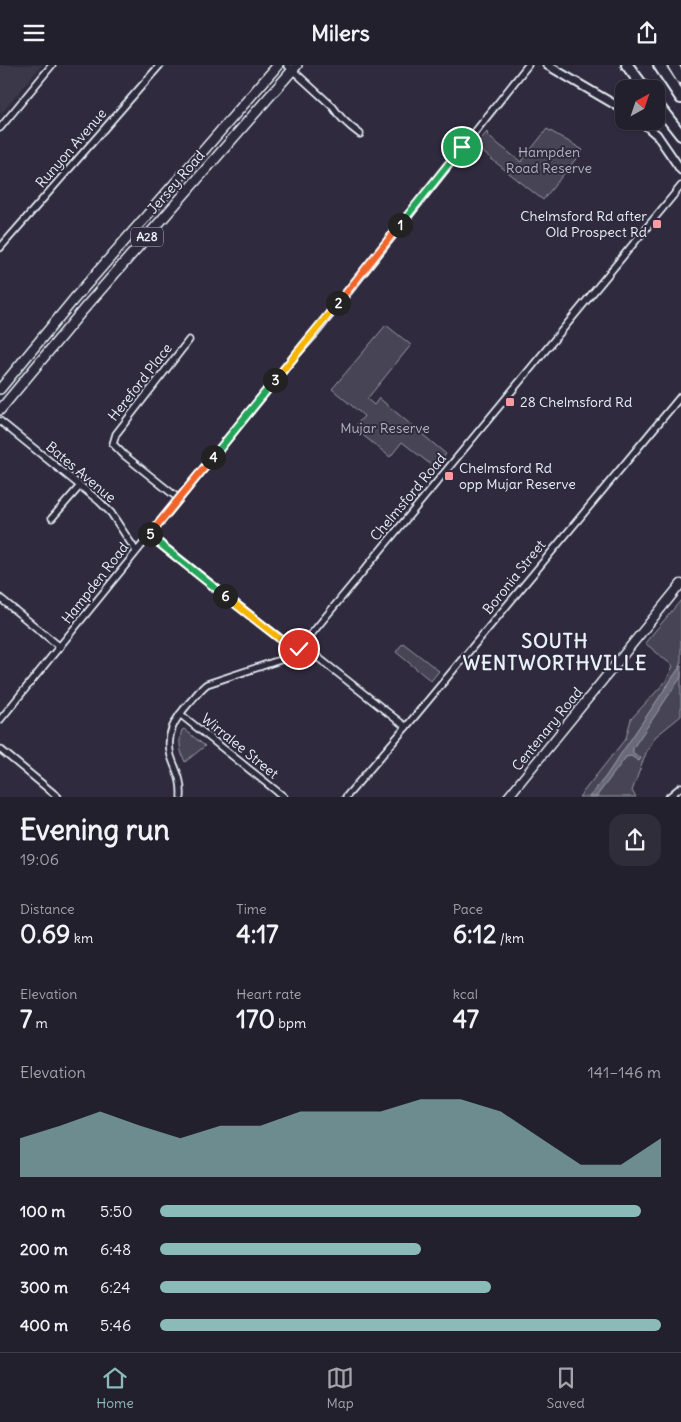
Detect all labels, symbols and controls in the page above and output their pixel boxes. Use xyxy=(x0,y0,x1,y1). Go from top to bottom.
icon: menu xyxy=(20,19,48,47)
text: Milers xyxy=(311,19,370,47)
icon: share xyxy=(633,19,661,47)
north arrow xyxy=(615,80,665,130)
map controls xyxy=(615,80,665,130)
street label: Runyon Avenue xyxy=(32,105,110,191)
pin xyxy=(441,126,483,168)
icon: arrive xyxy=(448,133,476,161)
park label: Hampden Road Reserve xyxy=(506,143,592,177)
street label: Jersey Road xyxy=(143,147,209,217)
place label: Chelmsford Rd after Old Prospect Rd xyxy=(520,207,647,241)
pin: 1 xyxy=(388,213,412,237)
text: 1 xyxy=(398,216,403,234)
marker: Chelmsford Rd after Old Prospect Rd xyxy=(651,218,663,230)
road number: A28 xyxy=(131,227,163,247)
pin: 2 xyxy=(326,291,350,315)
text: 2 xyxy=(335,294,342,312)
street label: Hereford Place xyxy=(104,340,176,424)
pin: 3 xyxy=(262,367,288,393)
text: 3 xyxy=(272,371,279,389)
place label: 28 Chelmsford Rd xyxy=(520,393,632,411)
marker: 28 Chelmsford Rd xyxy=(504,396,516,408)
park label: Mujar Reserve xyxy=(340,419,430,437)
street label: Bates Avenue xyxy=(42,437,120,507)
pin: 4 xyxy=(200,445,226,469)
text: 4 xyxy=(209,448,218,466)
street label: Chelmsford Road xyxy=(366,450,450,544)
place label: Chelmsford Rd opp Mujar Reserve xyxy=(459,459,576,493)
marker: Chelmsford Rd opp Mujar Reserve xyxy=(443,470,455,482)
pin: 5 xyxy=(138,521,162,547)
text: 5 xyxy=(146,525,155,543)
street label: Boronia Street xyxy=(479,536,550,618)
street label: Hampden Road xyxy=(58,539,132,627)
pin: 6 xyxy=(212,583,238,609)
text: 6 xyxy=(221,587,230,605)
pin xyxy=(278,628,320,670)
district label: SOUTH WENTWORTHVILLE xyxy=(463,629,647,675)
icon: check xyxy=(285,635,313,663)
street label: Centenary Road xyxy=(508,684,586,774)
street label: Wirralee Street xyxy=(198,709,282,783)
text: Evening run xyxy=(20,812,170,848)
button: share xyxy=(609,814,661,866)
text: 19:06 xyxy=(20,849,59,869)
text: Distance xyxy=(20,900,75,918)
text: Time xyxy=(236,900,267,918)
text: Pace xyxy=(453,900,483,918)
text: 0.69 xyxy=(20,918,70,950)
text: 4:17 xyxy=(236,918,279,950)
text: 6:12 xyxy=(453,918,496,950)
text: km xyxy=(70,929,93,947)
text: /km xyxy=(496,929,524,947)
text: Elevation xyxy=(20,985,77,1003)
text: Heart rate xyxy=(236,985,301,1003)
text: kcal xyxy=(453,985,478,1003)
text: 7 xyxy=(20,1003,32,1035)
text: 170 xyxy=(236,1003,275,1035)
text: 47 xyxy=(453,1003,479,1035)
text: m xyxy=(32,1014,48,1032)
text: bpm xyxy=(275,1014,306,1032)
text: Elevation xyxy=(20,1062,86,1082)
text: 141–146 m xyxy=(587,1062,661,1082)
text: 100 m xyxy=(20,1201,65,1221)
text: 5:50 xyxy=(100,1201,133,1221)
text: 200 m xyxy=(20,1239,68,1259)
text: 6:48 xyxy=(100,1239,131,1259)
text: 300 m xyxy=(20,1277,68,1297)
text: 6:24 xyxy=(100,1277,131,1297)
text: 400 m xyxy=(20,1315,68,1335)
text: 5:46 xyxy=(100,1315,131,1335)
tab: Home xyxy=(96,1364,134,1412)
tab: Map xyxy=(326,1364,354,1412)
tab: Saved xyxy=(546,1364,585,1412)

